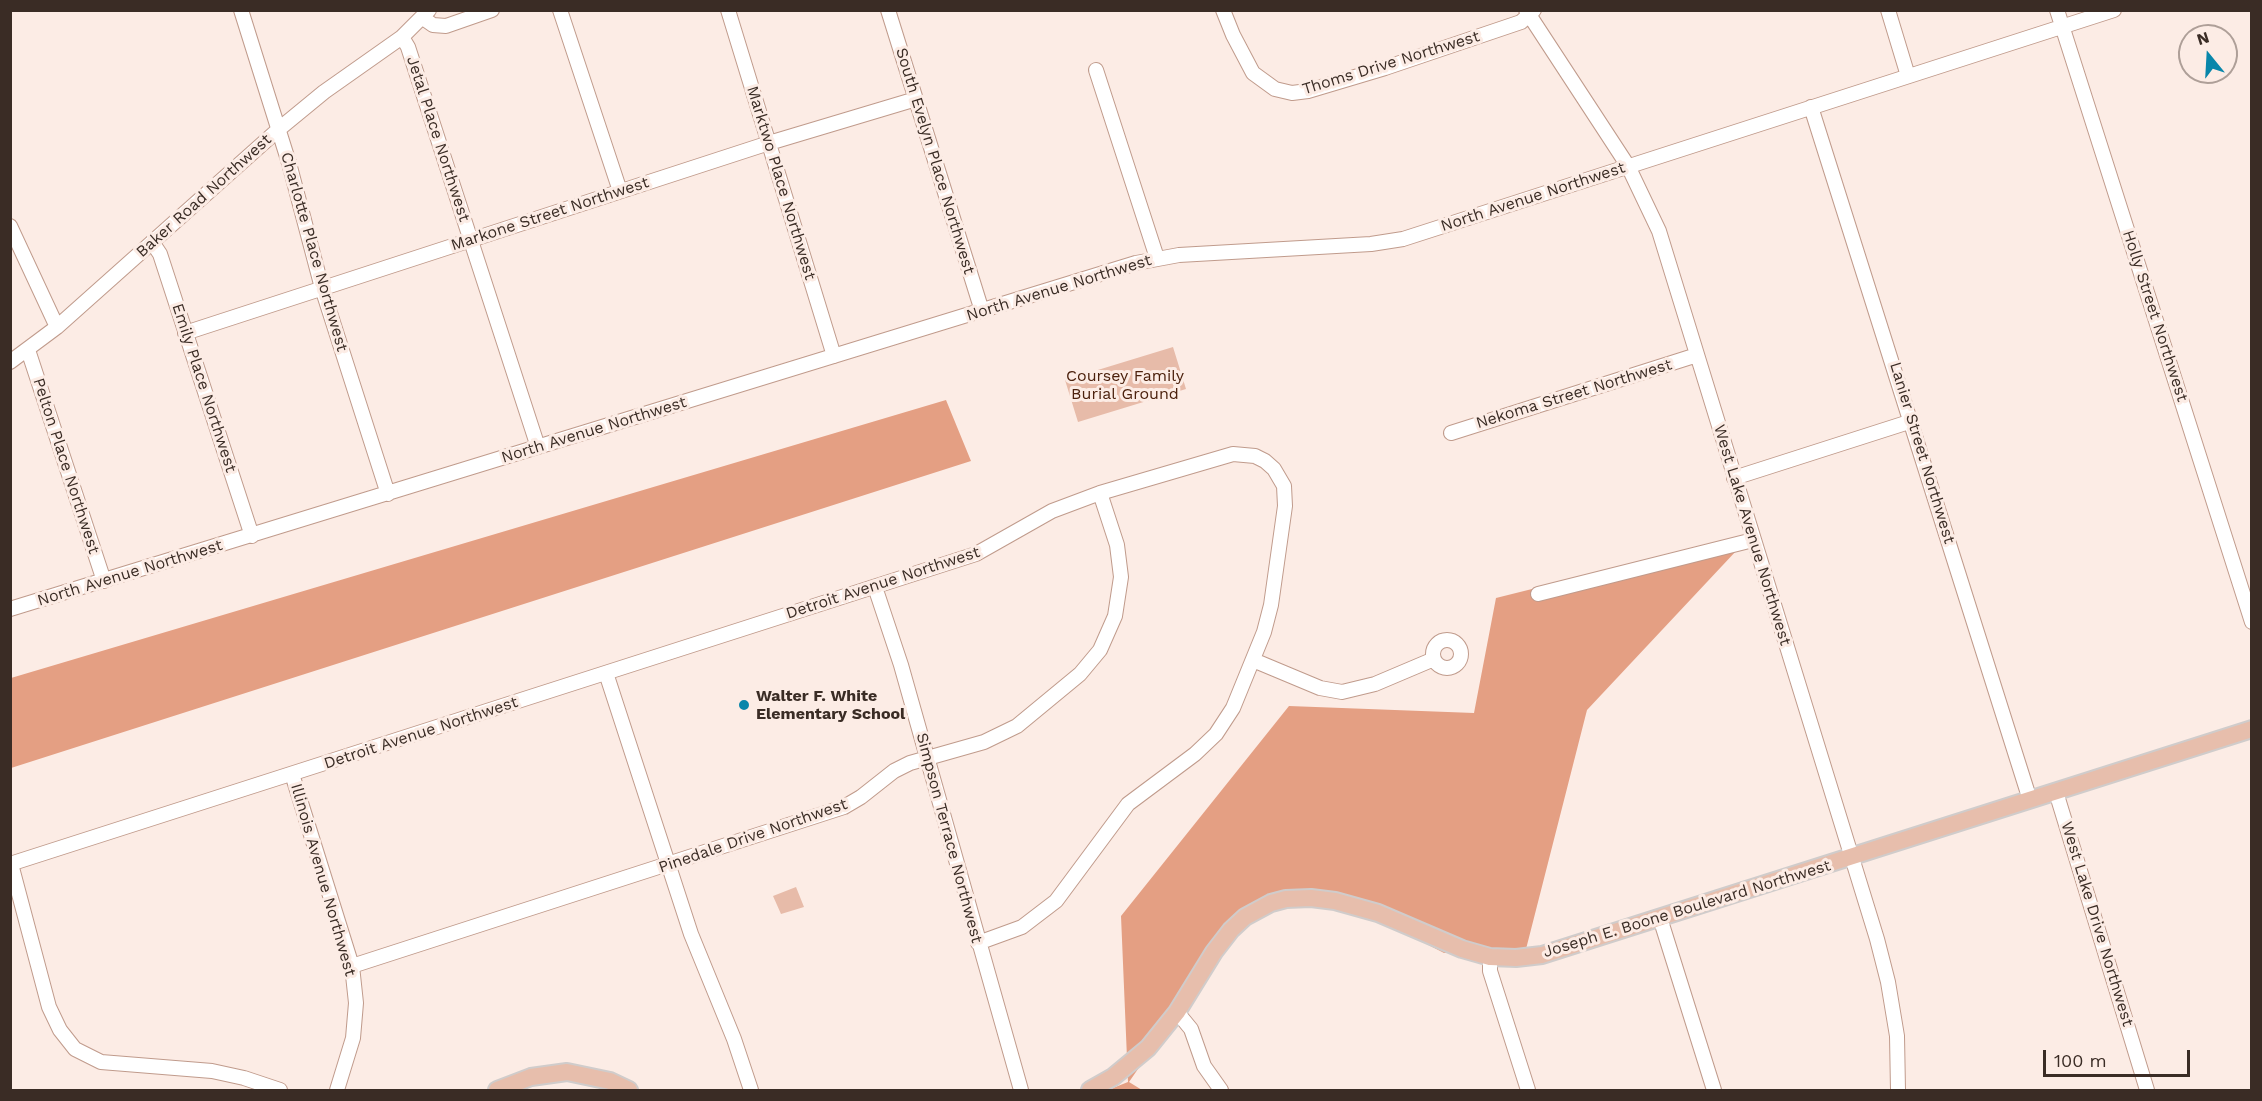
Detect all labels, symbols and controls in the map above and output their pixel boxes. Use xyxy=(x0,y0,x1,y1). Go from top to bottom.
north arrow xyxy=(2178,24,2238,84)
street label: Thoms Drive Northwest xyxy=(1300,27,1482,99)
text: N xyxy=(2194,27,2211,49)
street label: South Evelyn Place Northwest xyxy=(891,45,979,277)
street label: Jetal Place Northwest xyxy=(402,54,474,224)
street label: Marktwo Place Northwest xyxy=(742,84,820,282)
street label: Baker Road Northwest xyxy=(132,130,276,262)
street label: Charlotte Place Northwest xyxy=(276,150,352,354)
street label: North Avenue Northwest xyxy=(1438,158,1628,236)
street label: Markone Street Northwest xyxy=(449,173,651,255)
street label: Holly Street Northwest xyxy=(2118,228,2192,404)
street label: North Avenue Northwest xyxy=(964,251,1154,325)
street label: Emily Place Northwest xyxy=(168,301,240,475)
street label: Nekoma Street Northwest xyxy=(1474,355,1674,433)
street label: Lanier Street Northwest xyxy=(1885,360,1959,546)
park label: Coursey Family Burial Ground xyxy=(1066,366,1184,404)
street label: Pelton Place Northwest xyxy=(28,376,104,556)
street label: North Avenue Northwest xyxy=(499,393,689,467)
street label: West Lake Avenue Northwest xyxy=(1709,422,1795,648)
street label: North Avenue Northwest xyxy=(35,536,225,610)
street label: Detroit Avenue Northwest xyxy=(784,543,982,623)
place label: Walter F. White Elementary School xyxy=(756,686,905,724)
street label: Detroit Avenue Northwest xyxy=(322,693,520,773)
marker: Walter F. White Elementary School xyxy=(737,698,751,712)
street label: Simpson Terrace Northwest xyxy=(912,731,986,945)
street label: Illinois Avenue Northwest xyxy=(286,781,360,979)
street label: Pinedale Drive Northwest xyxy=(656,795,850,877)
street label: West Lake Drive Northwest xyxy=(2057,819,2137,1029)
street label: Joseph E. Boone Boulevard Northwest xyxy=(1541,856,1833,962)
scale bar xyxy=(2046,1038,2193,1076)
text: 100 m xyxy=(2054,1050,2107,1071)

